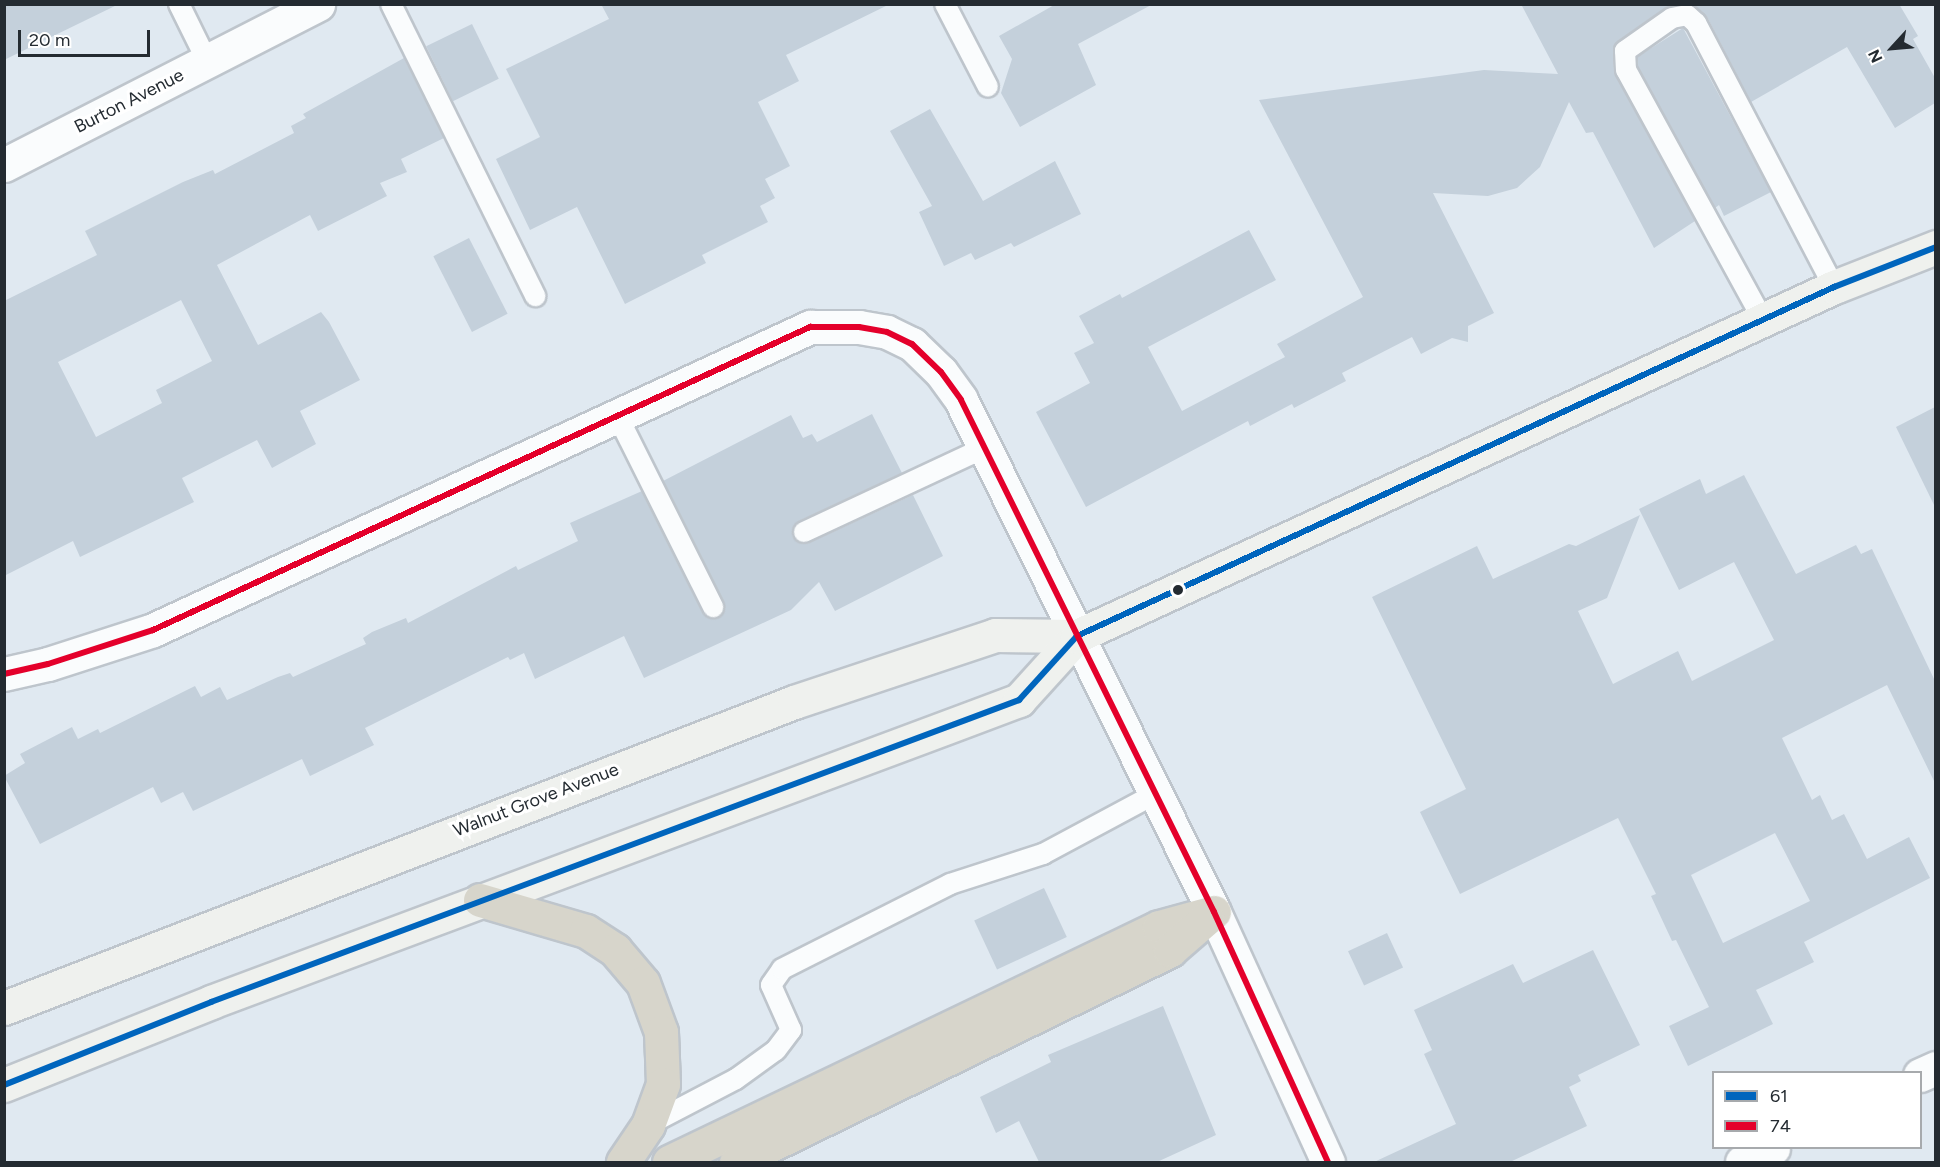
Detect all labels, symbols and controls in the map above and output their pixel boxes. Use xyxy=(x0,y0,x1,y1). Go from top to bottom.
scale bar xyxy=(21,18,153,56)
north arrow xyxy=(1862,18,1922,78)
text: 20 m xyxy=(29,29,70,51)
text: N xyxy=(1864,46,1887,66)
street label: Burton Avenue xyxy=(71,64,187,138)
unlabelled marker xyxy=(1172,584,1184,596)
street label: Walnut Grove Avenue xyxy=(450,759,622,841)
legend xyxy=(1712,1071,1922,1149)
text: 61 xyxy=(1770,1085,1788,1107)
text: 74 xyxy=(1770,1115,1791,1137)

